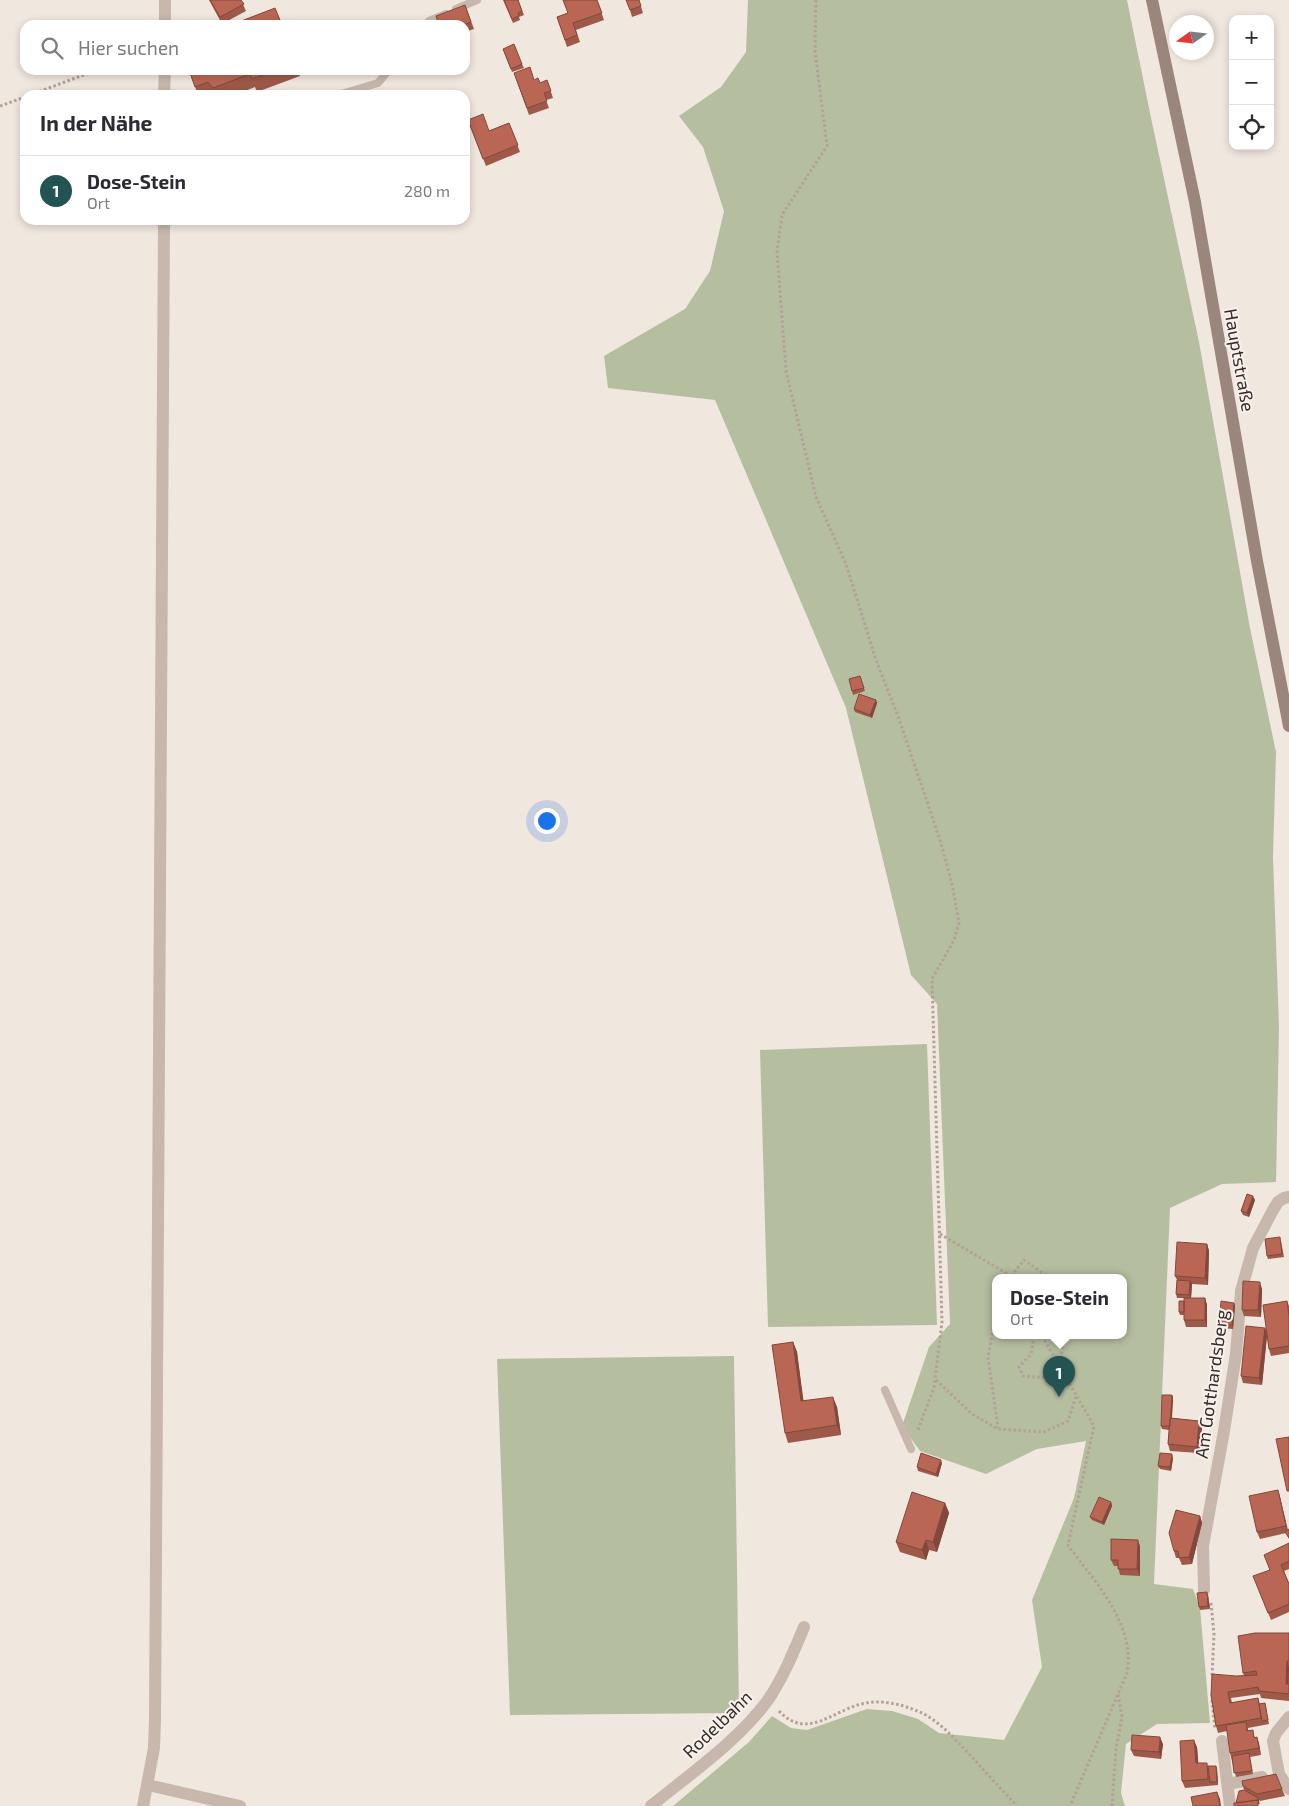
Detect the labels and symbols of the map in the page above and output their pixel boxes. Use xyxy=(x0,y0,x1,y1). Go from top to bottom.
north arrow xyxy=(1169,15,1214,60)
street label: Hauptstraße xyxy=(1220,307,1260,413)
your location xyxy=(534,808,560,834)
street label: Am Gotthardsberg xyxy=(1190,1308,1232,1460)
pin: 1 xyxy=(1043,1356,1075,1397)
street label: Rodelbahn xyxy=(678,1686,756,1762)

